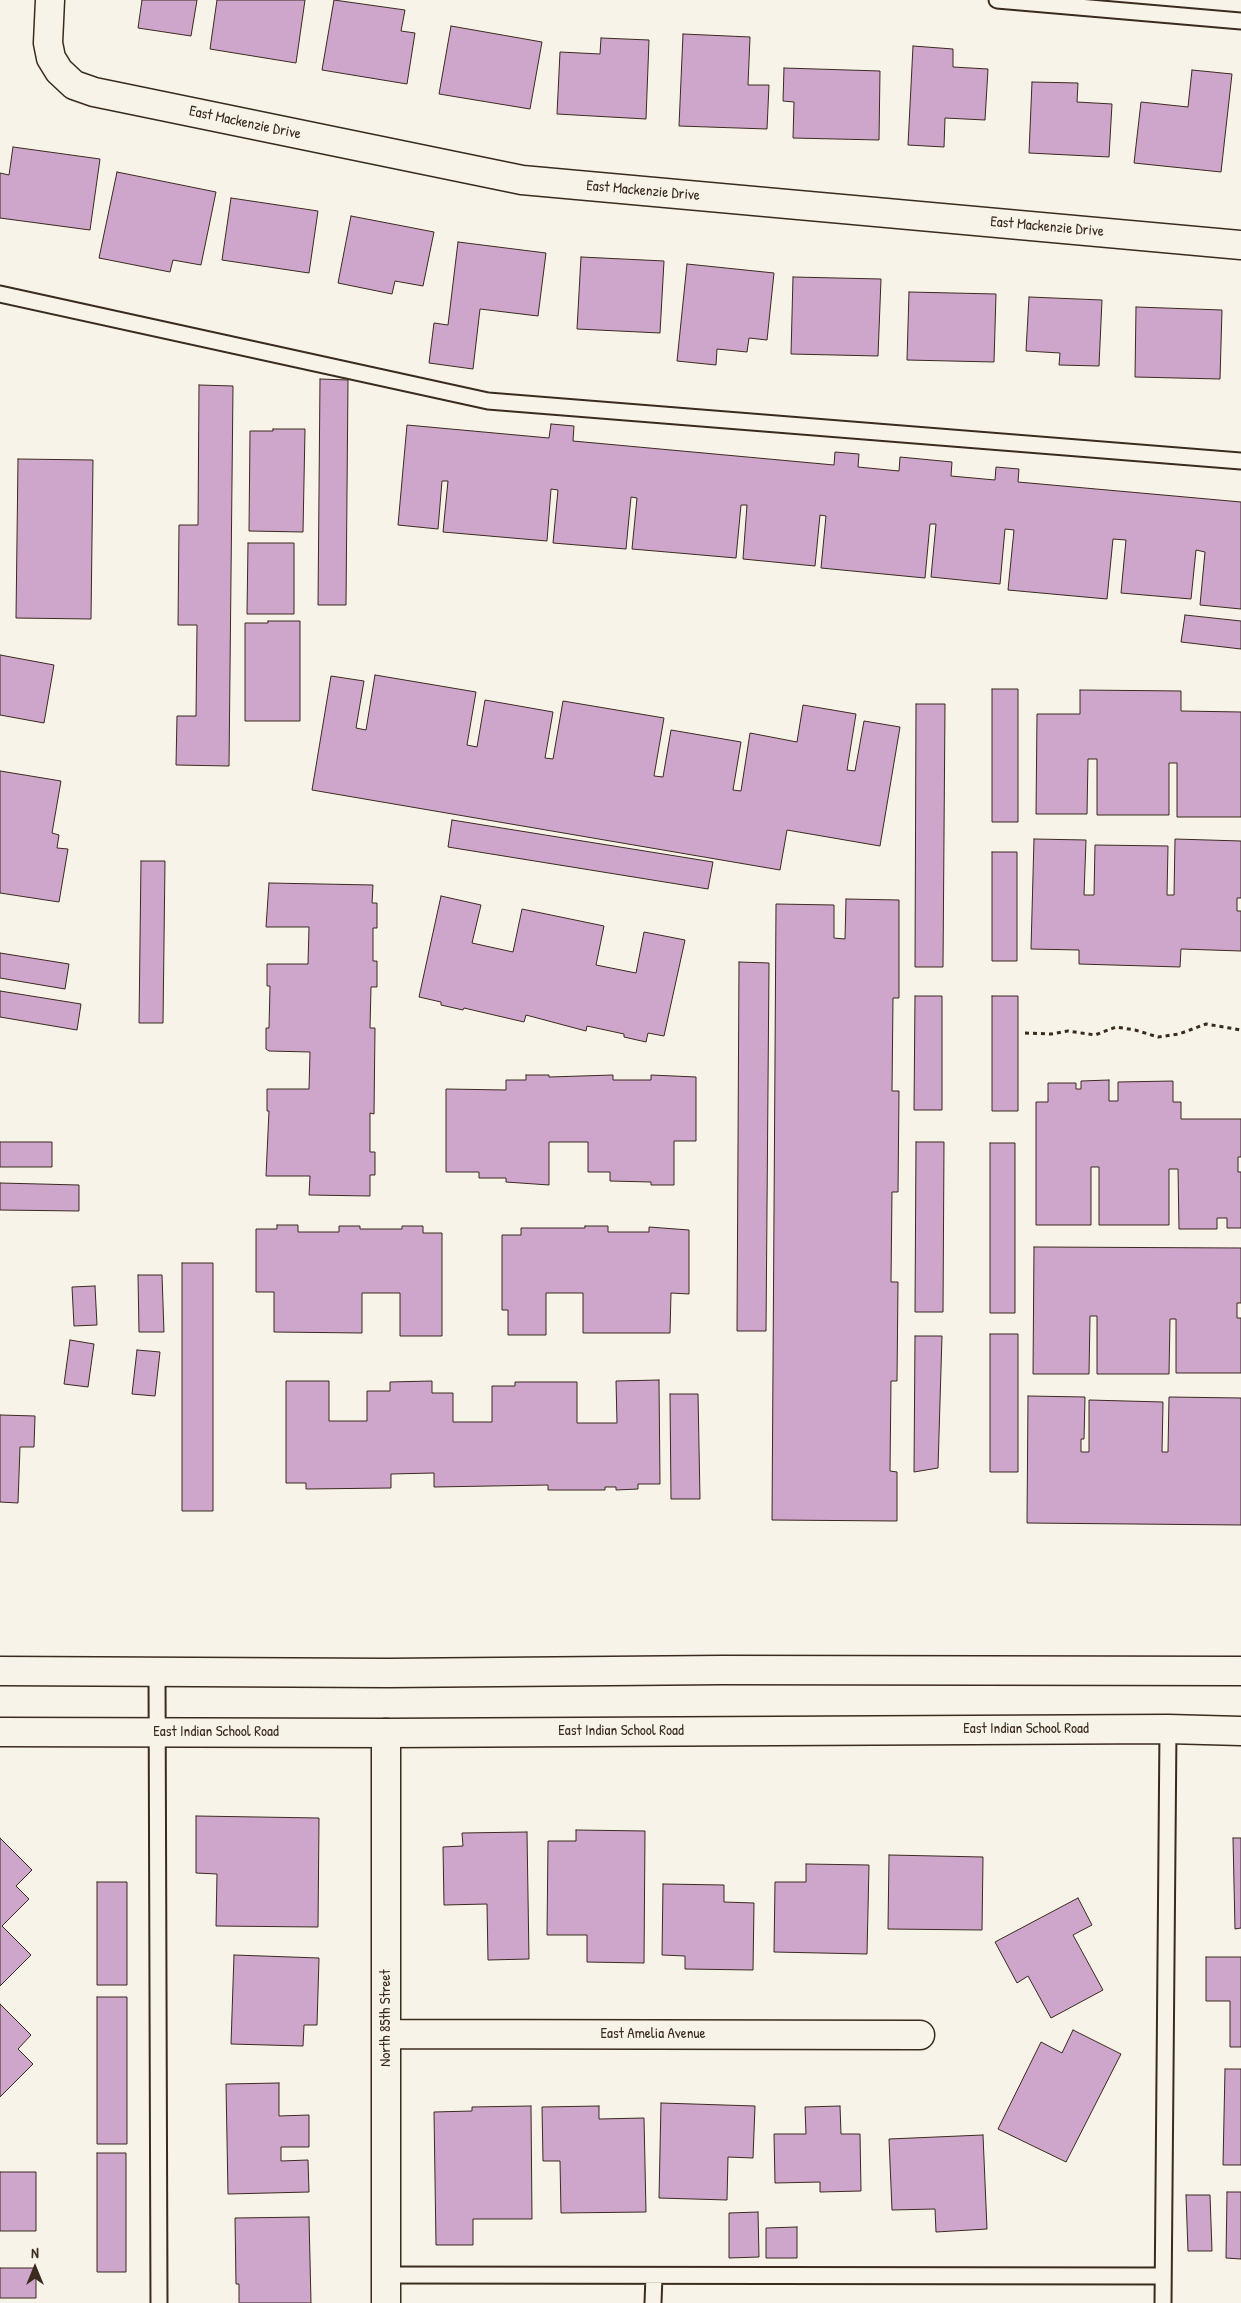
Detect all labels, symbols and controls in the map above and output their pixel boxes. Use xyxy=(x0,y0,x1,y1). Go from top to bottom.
street label: East Mackenzie Drive xyxy=(187,102,303,144)
street label: East Mackenzie Drive xyxy=(585,177,701,205)
street label: East Mackenzie Drive xyxy=(989,213,1105,241)
street label: East Indian School Road xyxy=(963,1720,1089,1738)
street label: East Indian School Road xyxy=(558,1722,684,1740)
street label: East Indian School Road xyxy=(153,1723,279,1741)
street label: North 85th Street xyxy=(377,1969,395,2067)
street label: East Amelia Avenue xyxy=(600,2025,706,2043)
north arrow xyxy=(10,2243,60,2293)
text: N xyxy=(31,2243,39,2262)

